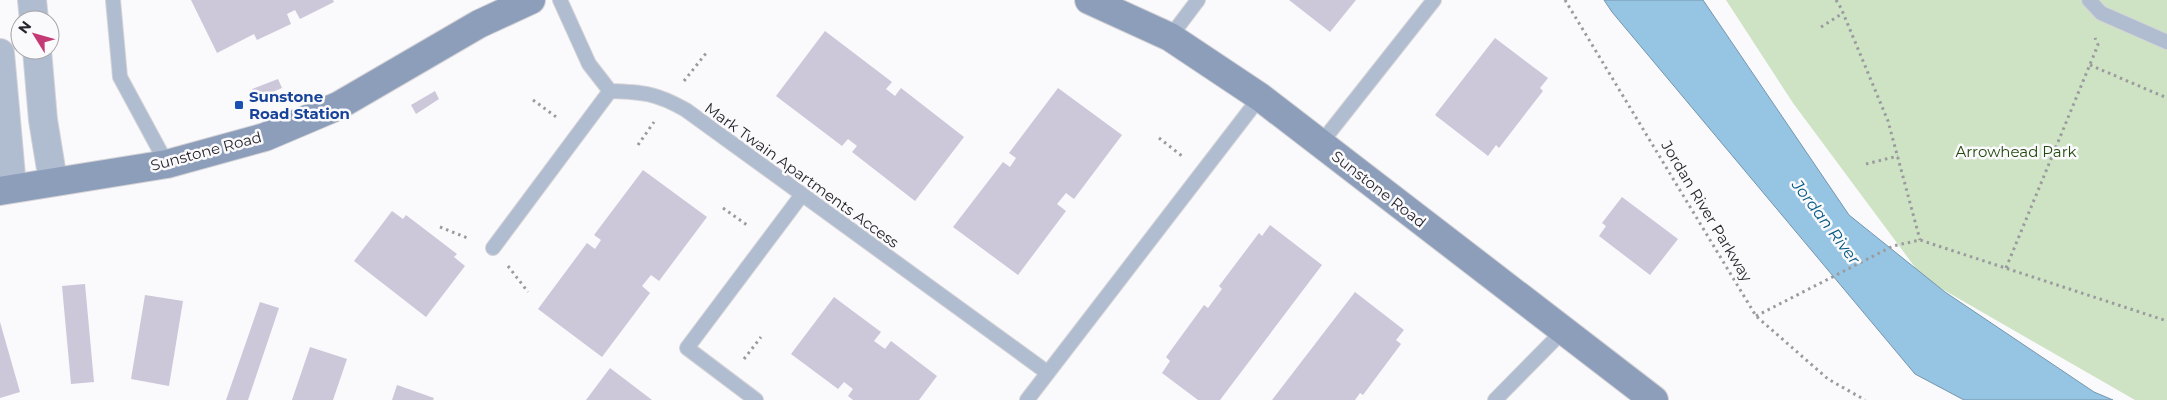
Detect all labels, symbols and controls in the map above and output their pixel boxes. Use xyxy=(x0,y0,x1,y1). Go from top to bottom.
north arrow xyxy=(10,10,60,60)
text: N xyxy=(14,17,35,37)
place label: Sunstone Road Station xyxy=(249,87,350,123)
street label: Mark Twain Apartments Access xyxy=(701,98,903,252)
marker: Sunstone Road Station xyxy=(233,99,245,111)
street label: Sunstone Road xyxy=(148,127,264,175)
street label: Jordan River Parkway xyxy=(1657,136,1757,286)
park label: Arrowhead Park xyxy=(1955,142,2077,161)
street label: Sunstone Road xyxy=(1328,146,1430,232)
water label: Jordan River xyxy=(1787,175,1864,269)

